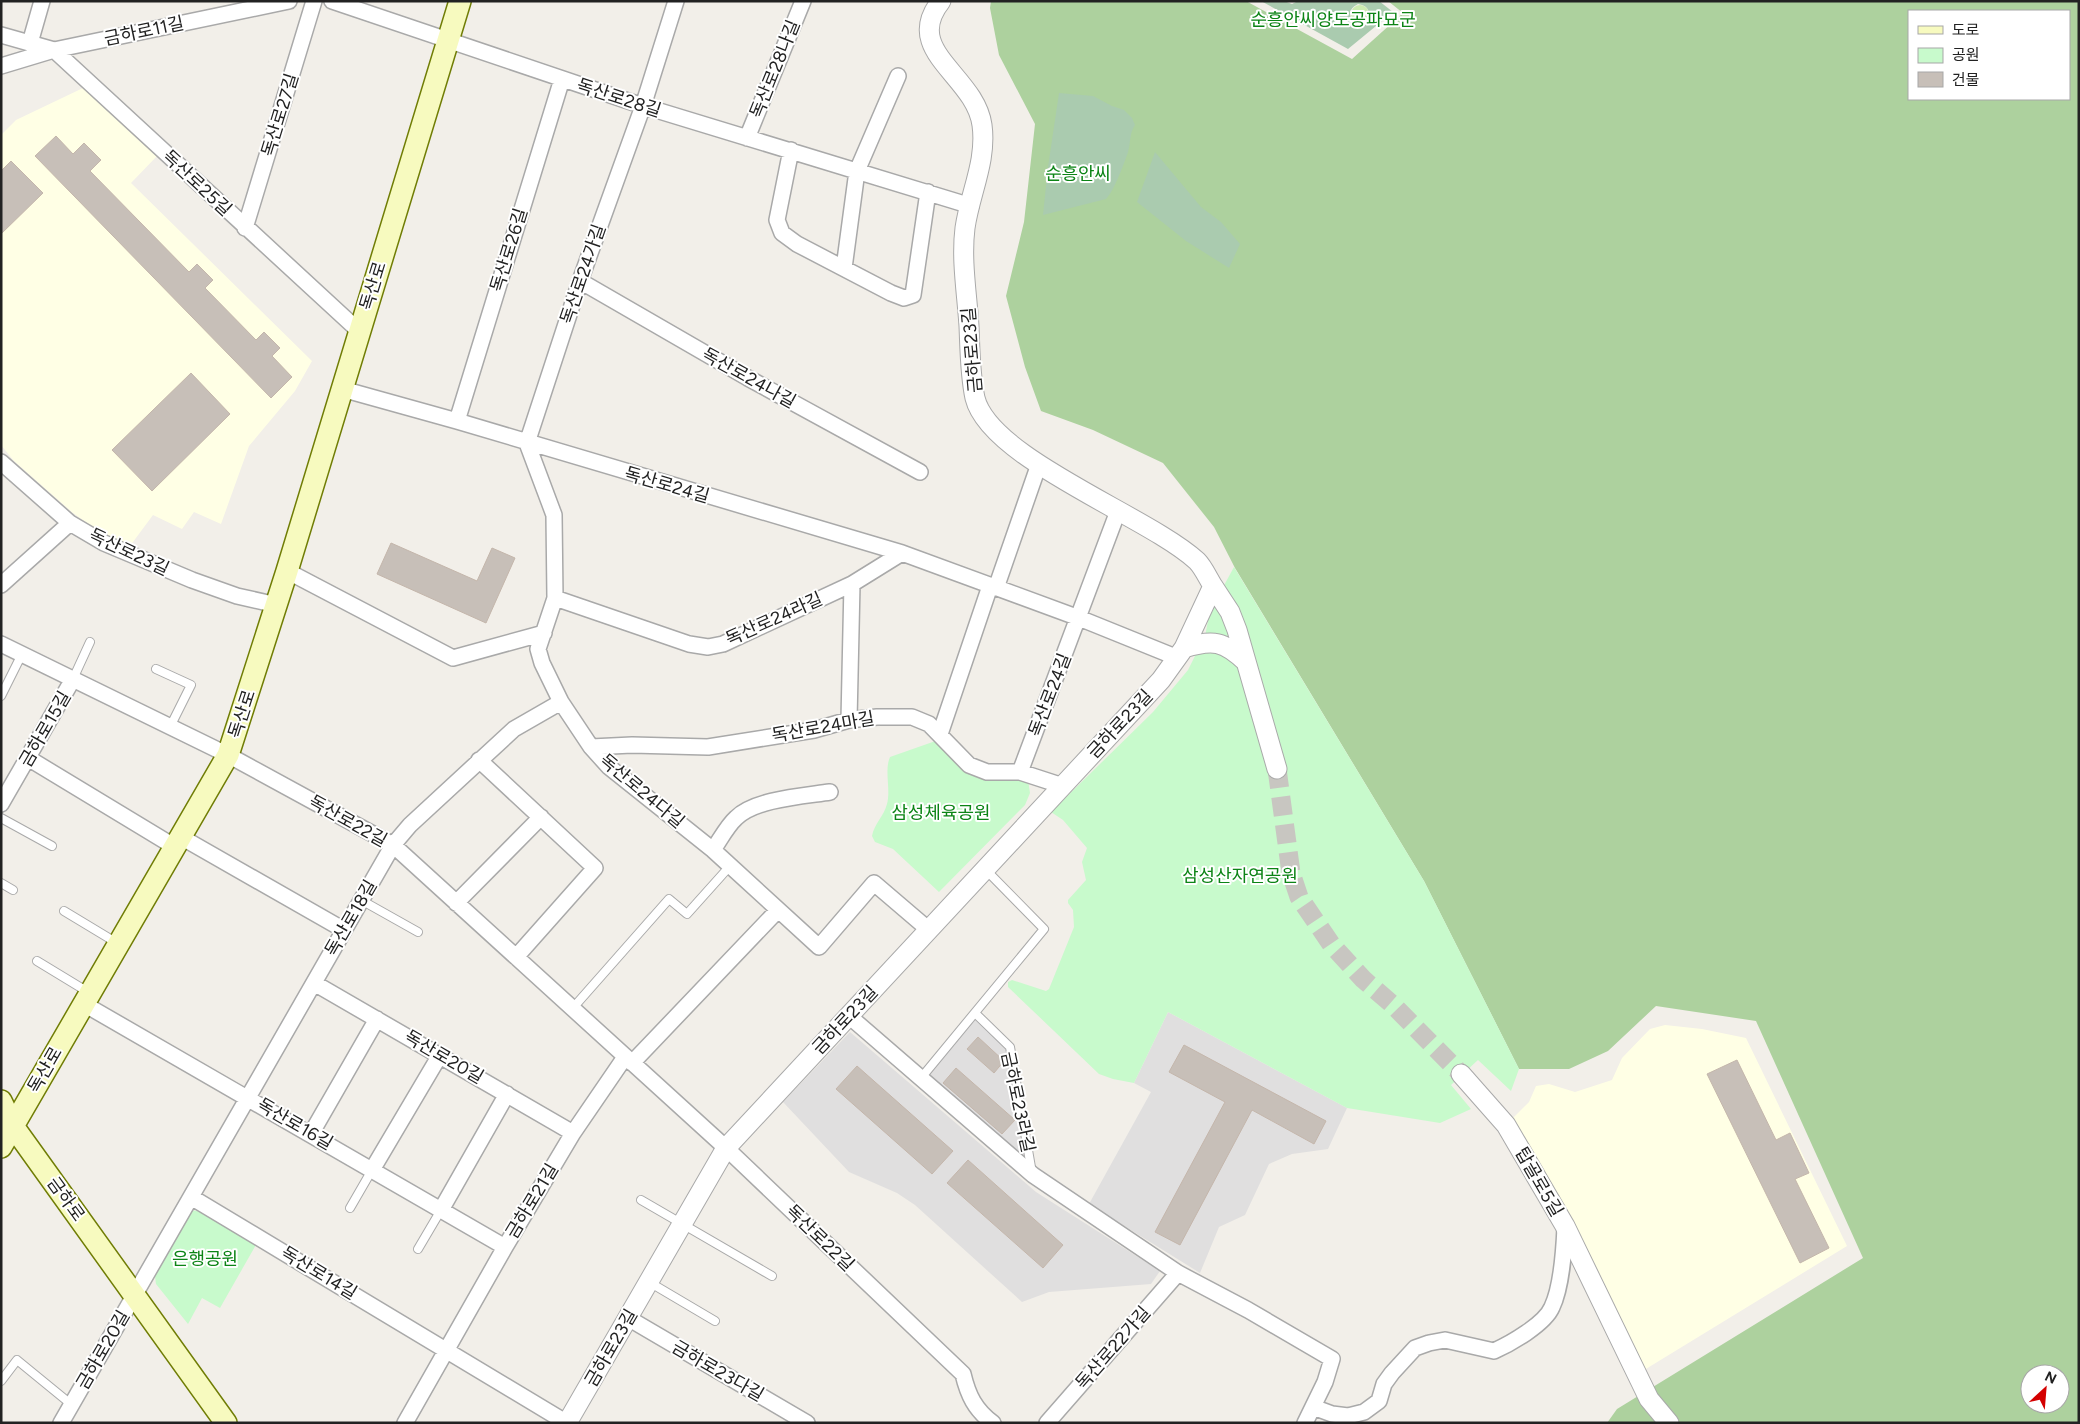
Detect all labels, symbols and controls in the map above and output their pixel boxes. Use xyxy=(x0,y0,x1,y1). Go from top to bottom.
park label: 순흥안씨양도공파묘군 xyxy=(1250,9,1416,31)
legend xyxy=(1908,10,2070,100)
street label: 금하로11길 xyxy=(102,12,186,50)
street label: 독산로28나길 xyxy=(745,17,805,121)
text: 도로 xyxy=(1952,21,1980,39)
text: 공원 xyxy=(1952,46,1980,64)
street label: 독산로27길 xyxy=(257,71,303,159)
text: 건물 xyxy=(1952,71,1980,89)
street label: 독산로28길 xyxy=(574,74,664,122)
street label: 독산로25길 xyxy=(158,145,236,221)
park label: 순흥안씨 xyxy=(1045,163,1111,185)
street label: 독산로26길 xyxy=(486,205,532,295)
street label: 독산로24가길 xyxy=(556,221,610,327)
street label: 독산로 xyxy=(355,259,391,313)
street label: 금하로23길 xyxy=(957,306,987,394)
street label: 독산로24나길 xyxy=(698,343,800,413)
street label: 독산로24길 xyxy=(622,462,712,508)
street label: 독산로23길 xyxy=(85,524,173,580)
street label: 독산로24라길 xyxy=(722,588,826,650)
street label: 독산로24길 xyxy=(1024,650,1076,740)
street label: 금하로23길 xyxy=(1083,685,1157,763)
street label: 금하로15길 xyxy=(14,687,76,771)
street label: 독산로 xyxy=(224,687,260,741)
street label: 독산로24마길 xyxy=(770,707,876,747)
street label: 독산로24다길 xyxy=(595,749,689,833)
street label: 독산로22길 xyxy=(305,790,391,852)
park label: 삼성체육공원 xyxy=(891,802,991,824)
park label: 삼성산자연공원 xyxy=(1182,865,1298,887)
street label: 독산로18길 xyxy=(320,876,382,960)
street label: 금하로23길 xyxy=(808,981,882,1059)
street label: 독산로20길 xyxy=(400,1026,488,1088)
street label: 독산로 xyxy=(23,1043,67,1097)
street label: 금하로23라길 xyxy=(997,1050,1039,1154)
street label: 독산로16길 xyxy=(253,1094,337,1154)
street label: 탑골로5길 xyxy=(1510,1143,1568,1221)
street label: 금하로21길 xyxy=(501,1159,563,1243)
street label: 금하로 xyxy=(42,1172,90,1226)
street label: 독산로22길 xyxy=(781,1200,859,1276)
street label: 독산로14길 xyxy=(277,1242,361,1304)
park label: 은행공원 xyxy=(172,1248,238,1270)
street label: 독산로22가길 xyxy=(1071,1302,1155,1394)
street label: 금하로23길 xyxy=(580,1305,642,1391)
street label: 금하로20길 xyxy=(72,1306,134,1394)
street label: 금하로23다길 xyxy=(668,1336,768,1406)
north arrow xyxy=(2020,1364,2070,1414)
text: N xyxy=(2042,1368,2059,1388)

